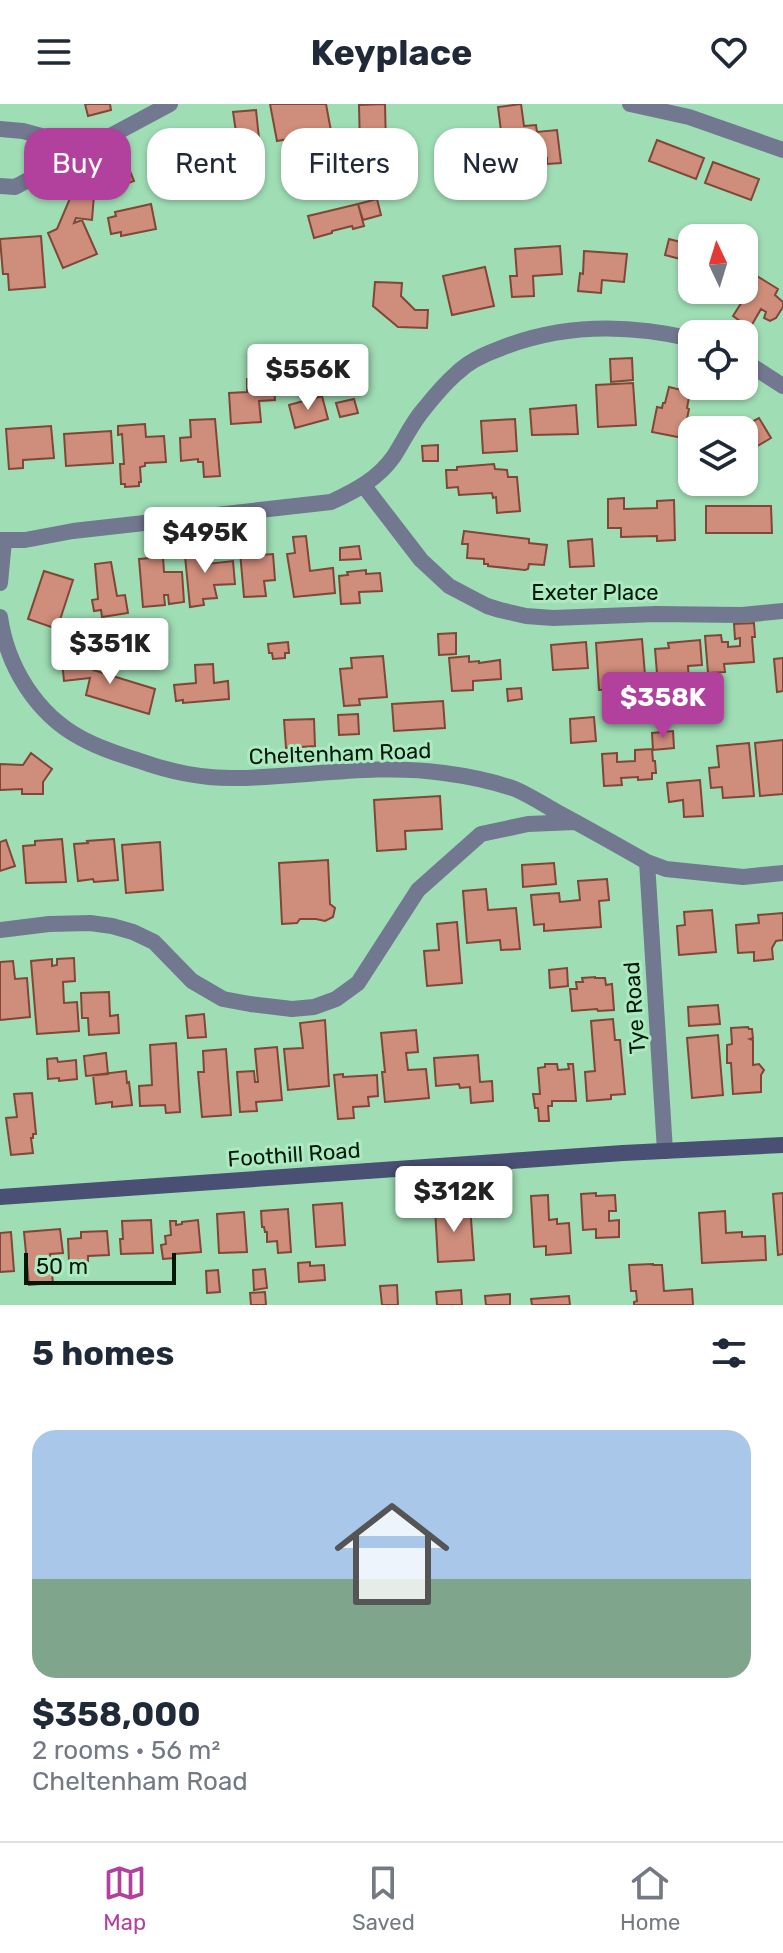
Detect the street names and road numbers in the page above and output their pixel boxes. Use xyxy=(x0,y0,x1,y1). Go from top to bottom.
street label: Exeter Place xyxy=(531,579,659,606)
street label: Cheltenham Road xyxy=(248,737,432,770)
street label: Tye Road xyxy=(618,961,651,1055)
street label: Foothill Road xyxy=(227,1136,361,1173)

